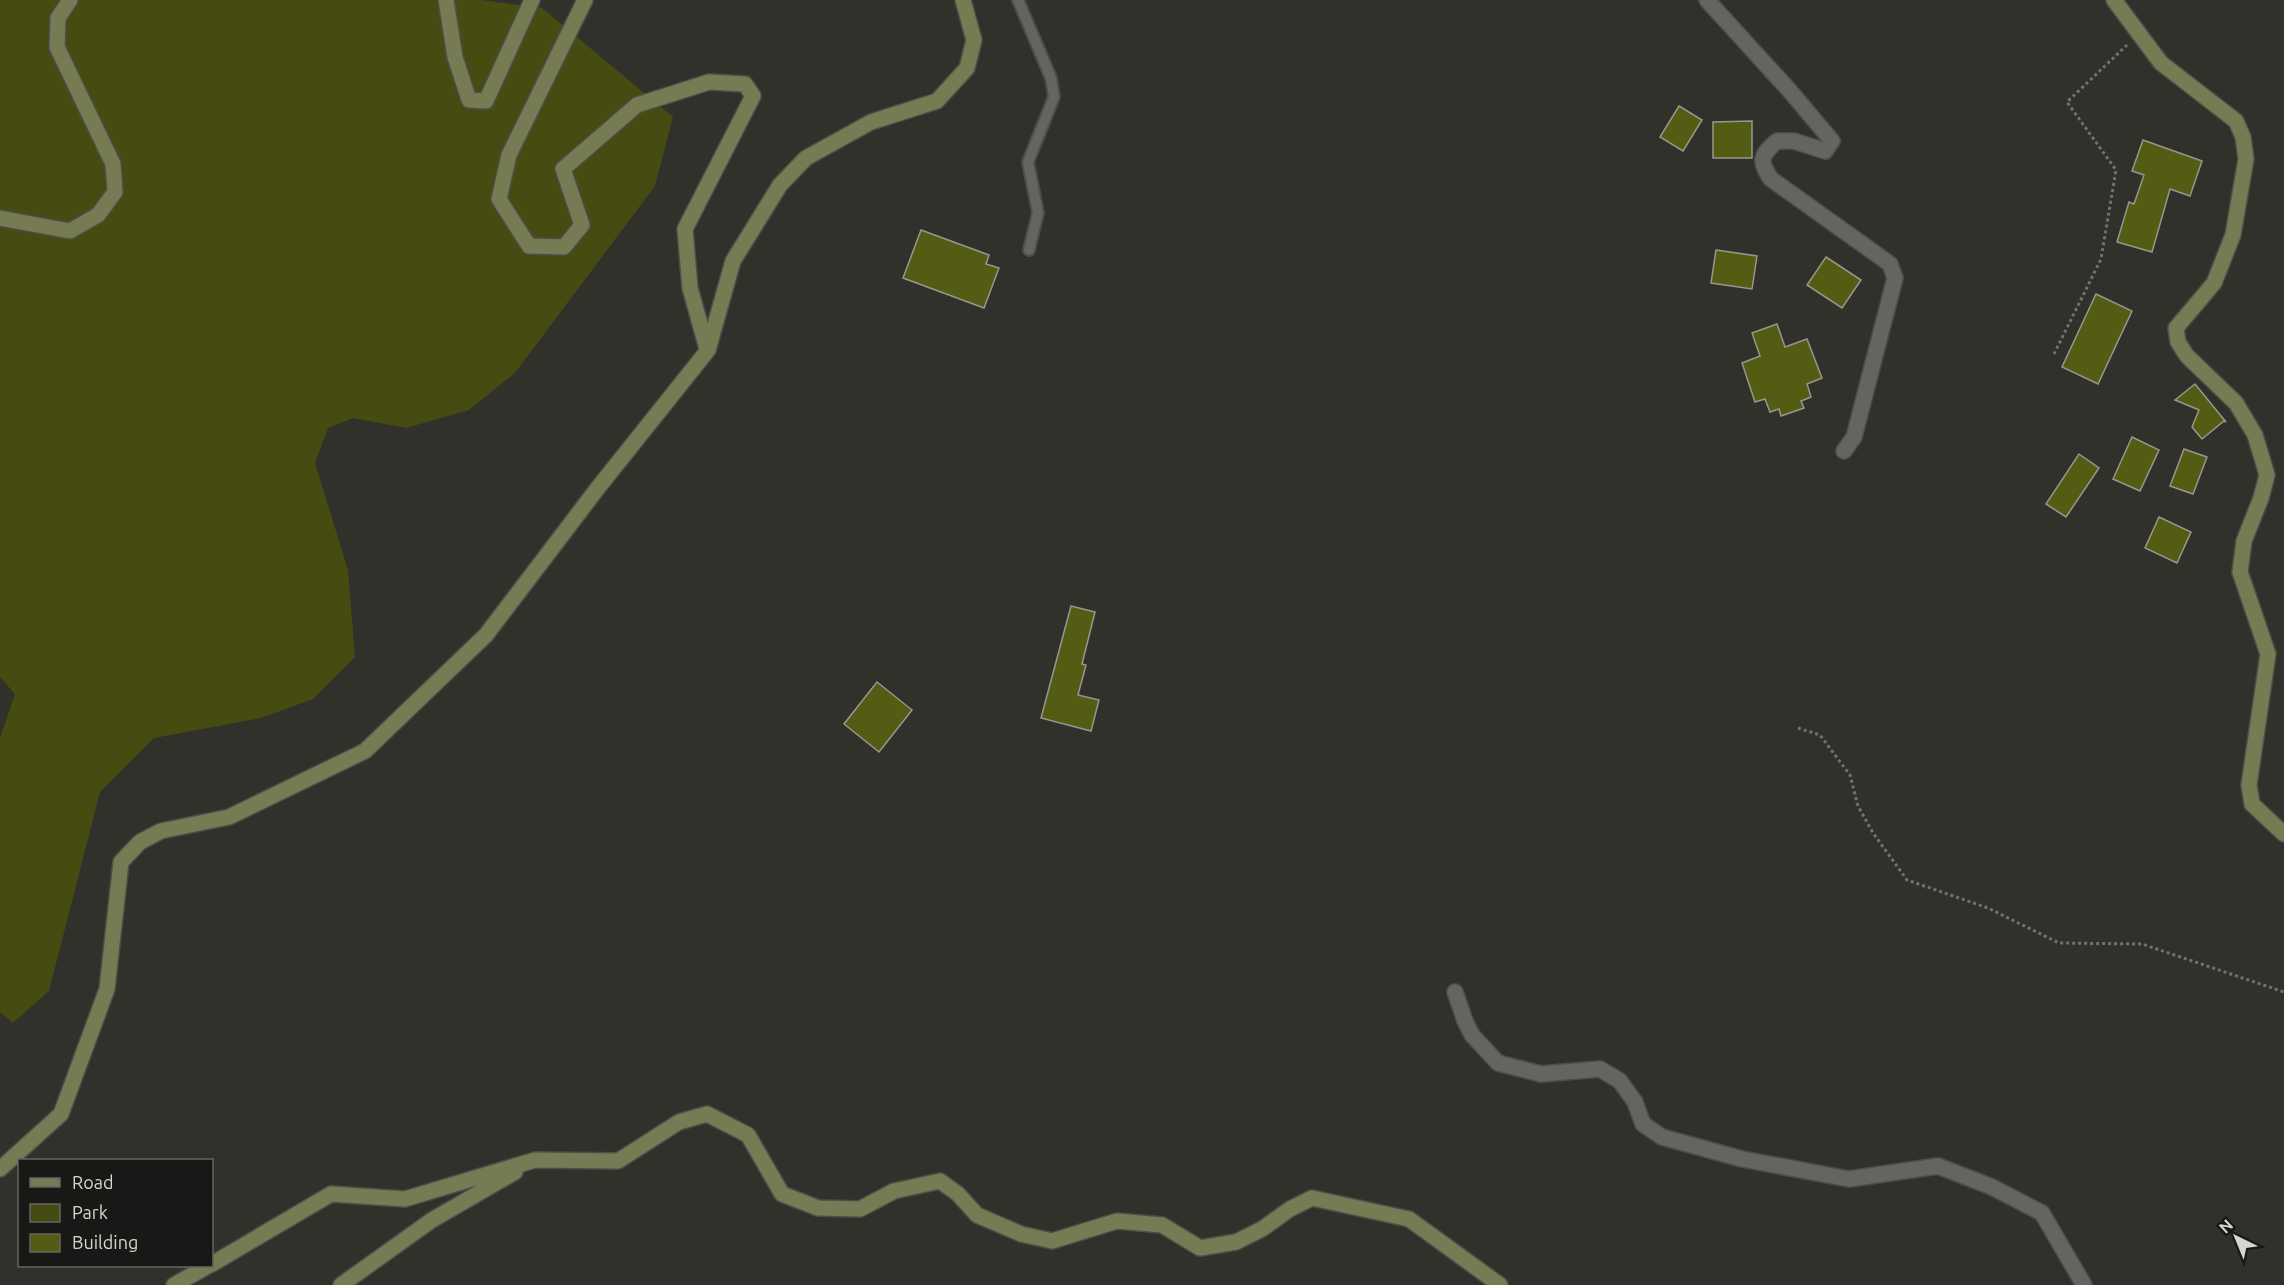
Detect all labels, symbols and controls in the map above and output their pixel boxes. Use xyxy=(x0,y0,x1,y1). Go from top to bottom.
legend xyxy=(18,1159,213,1267)
text: Road xyxy=(72,1172,114,1192)
text: Park xyxy=(72,1202,108,1222)
north arrow xyxy=(2206,1207,2266,1267)
text: N xyxy=(2215,1215,2236,1237)
text: Building xyxy=(72,1232,138,1252)

